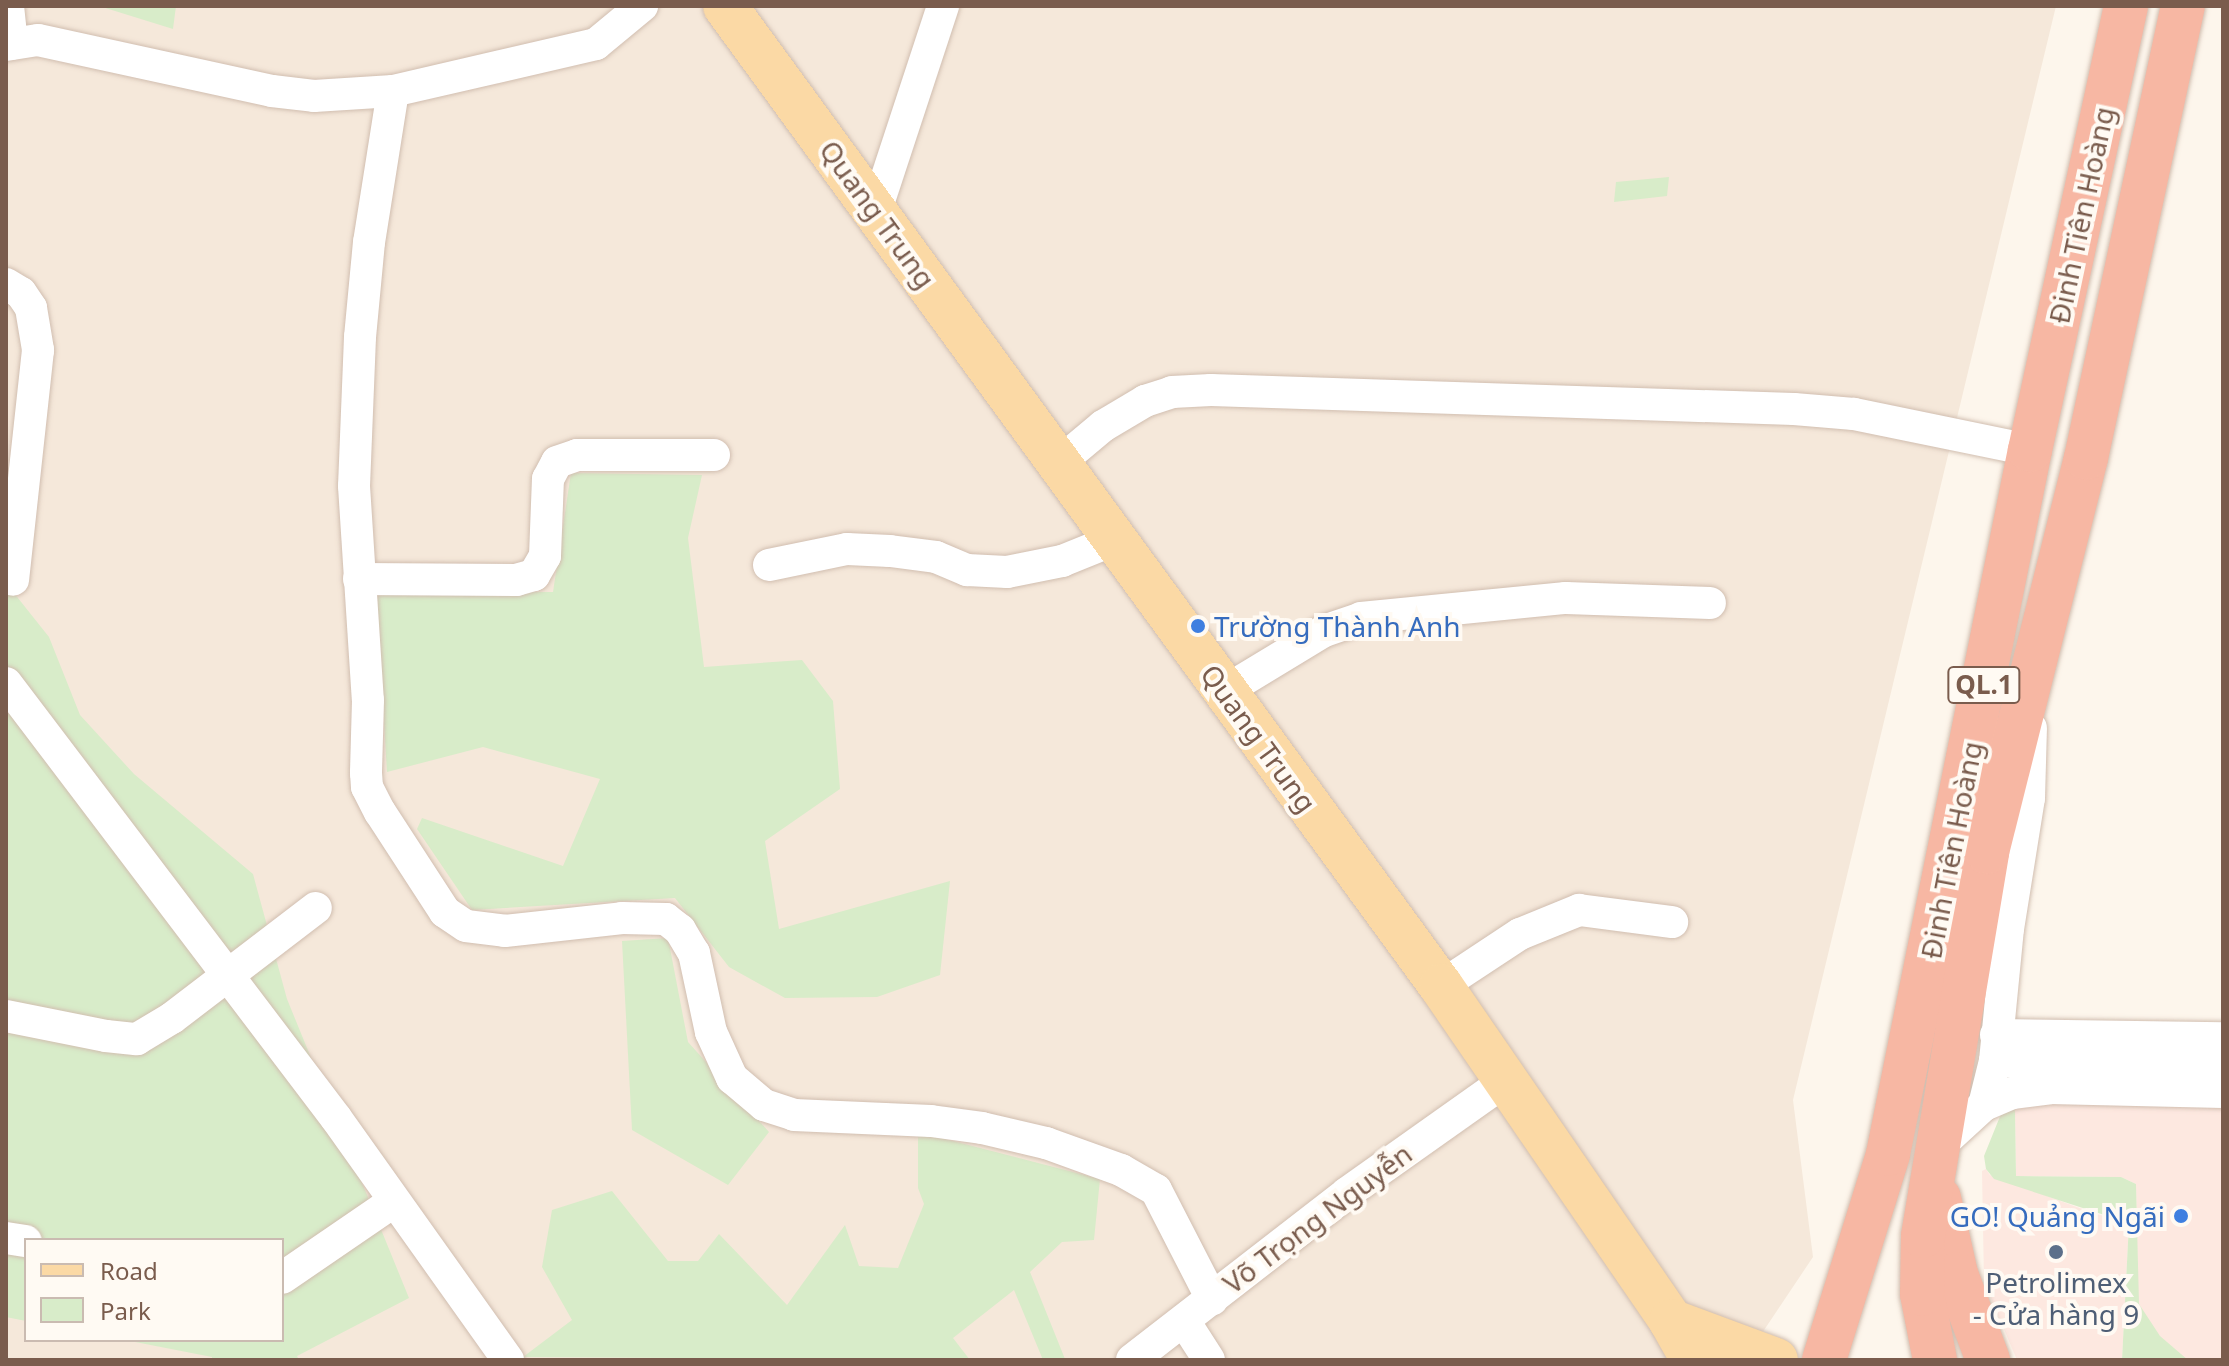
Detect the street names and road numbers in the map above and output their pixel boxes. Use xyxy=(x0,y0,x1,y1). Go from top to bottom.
street label: Đinh Tiên Hoàng xyxy=(2042,104,2120,326)
street label: Quang Trung xyxy=(813,134,943,294)
street label: Quang Trung xyxy=(1194,658,1324,818)
road number: QL.1 xyxy=(1946,663,2022,707)
street label: Đinh Tiên Hoàng xyxy=(1913,739,1989,961)
street label: Võ Trọng Nguyễn xyxy=(1216,1136,1418,1300)

